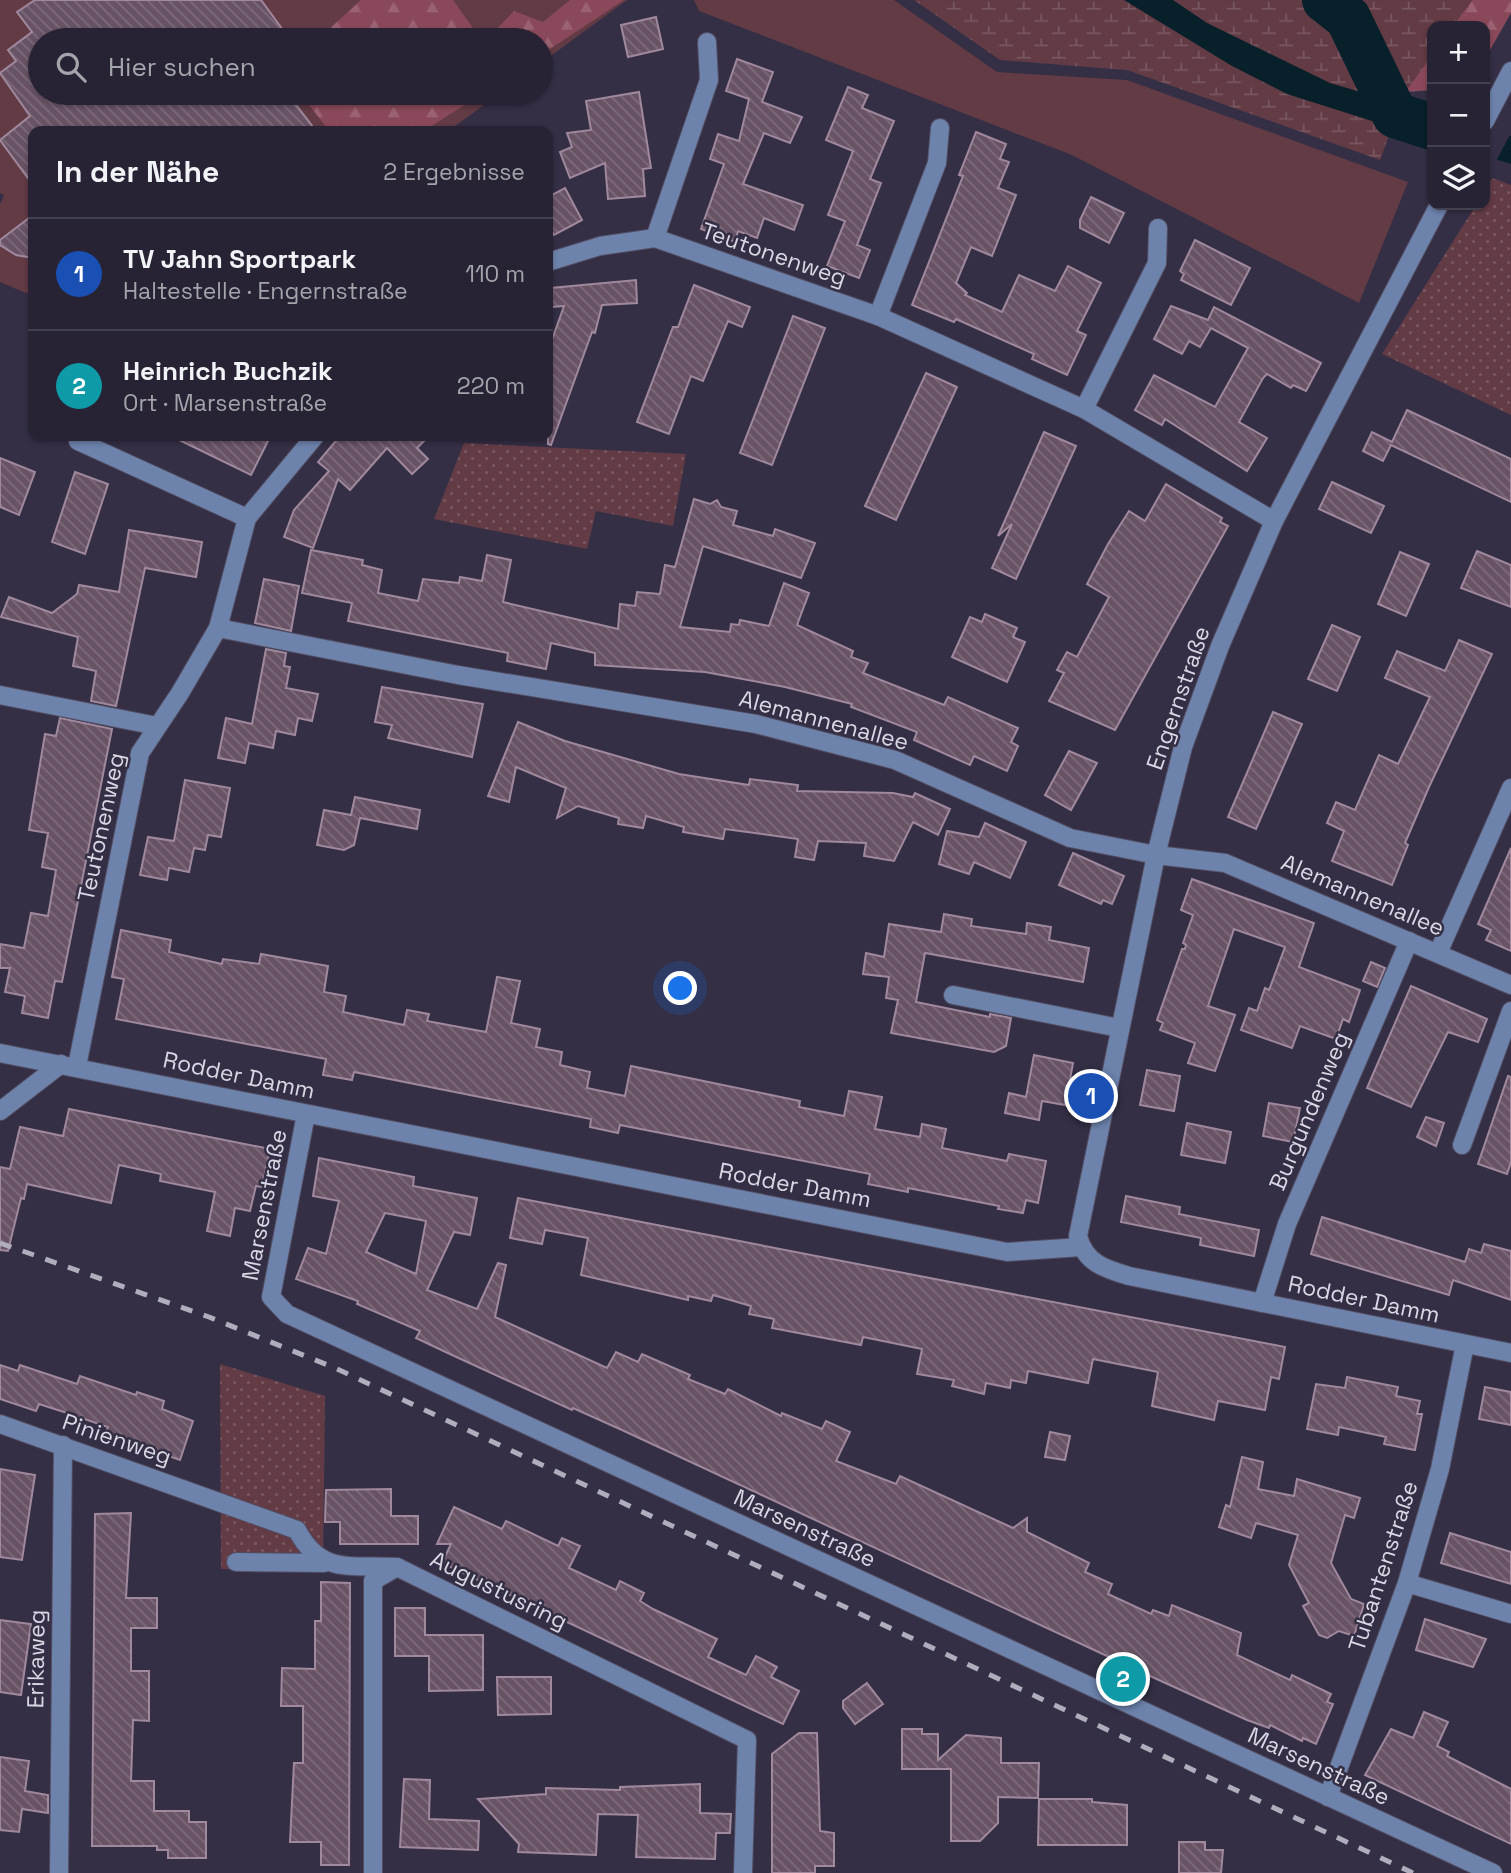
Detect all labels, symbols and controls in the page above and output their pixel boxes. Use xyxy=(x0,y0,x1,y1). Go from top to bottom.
map controls xyxy=(1427,21,1490,210)
button: + xyxy=(1427,21,1490,84)
search box xyxy=(28,28,553,105)
icon: search xyxy=(52,48,90,86)
text: Hier suchen xyxy=(108,50,256,84)
button: − xyxy=(1427,84,1490,147)
button: layers xyxy=(1427,147,1490,210)
text: In der Nähe xyxy=(56,152,219,191)
text: 2 Ergebnisse xyxy=(383,157,525,187)
street label: Teutonenweg xyxy=(697,215,851,293)
text: TV Jahn Sportpark xyxy=(123,242,356,276)
text: 1 xyxy=(74,259,84,289)
text: 110 m xyxy=(465,259,525,289)
text: Haltestelle · Engernstraße xyxy=(123,276,408,306)
text: Heinrich Buchzik xyxy=(123,354,333,388)
text: 2 xyxy=(72,371,86,401)
text: 220 m xyxy=(457,371,525,401)
text: Ort · Marsenstraße xyxy=(123,388,327,418)
street label: Engernstraße xyxy=(1139,622,1217,774)
street label: Alemannenallee xyxy=(736,683,912,757)
street label: Teutonenweg xyxy=(71,750,131,904)
street label: Alemannenallee xyxy=(1277,847,1449,943)
your location xyxy=(663,971,697,1005)
street label: Burgundenweg xyxy=(1262,1027,1356,1195)
street label: Rodder Damm xyxy=(160,1044,318,1106)
pin: 1 xyxy=(1068,1070,1114,1122)
street label: Marsenstraße xyxy=(235,1127,293,1283)
street label: Rodder Damm xyxy=(716,1156,874,1214)
street label: Rodder Damm xyxy=(1285,1268,1443,1330)
street label: Pinienweg xyxy=(59,1406,175,1472)
street label: Tubantenstraße xyxy=(1341,1477,1425,1655)
street label: Marsenstraße xyxy=(729,1482,881,1574)
street label: Augustusring xyxy=(425,1544,573,1636)
street label: Erikaweg xyxy=(20,1609,52,1709)
pin: 2 xyxy=(1100,1653,1146,1705)
street label: Marsenstraße xyxy=(1243,1720,1395,1812)

